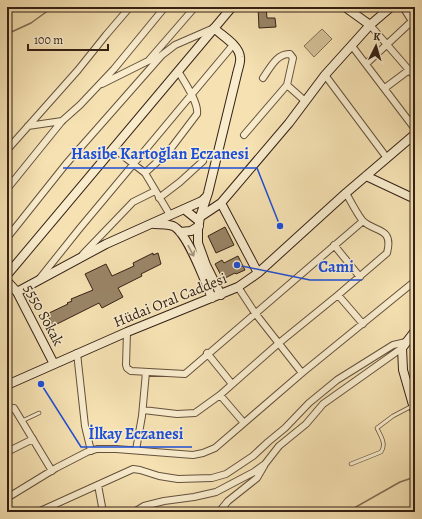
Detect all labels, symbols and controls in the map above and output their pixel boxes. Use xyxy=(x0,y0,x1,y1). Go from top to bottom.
scale bar xyxy=(28,26,108,52)
north arrow xyxy=(356,26,396,66)
text: K xyxy=(373,29,382,44)
text: 100 m xyxy=(34,32,63,48)
callout: Hasibe Kartoğlan Eczanesi xyxy=(63,140,257,168)
text: Hasibe Kartoğlan Eczanesi xyxy=(71,143,249,165)
one-way arrow xyxy=(188,245,195,257)
callout: Cami xyxy=(310,252,362,280)
text: Cami xyxy=(318,256,354,278)
street label: Hüdai Oral Caddesi xyxy=(110,268,230,332)
street label: 5550 Sokak xyxy=(19,281,69,350)
callout: İlkay Eczanesi xyxy=(81,419,192,447)
text: İlkay Eczanesi xyxy=(89,423,184,445)

